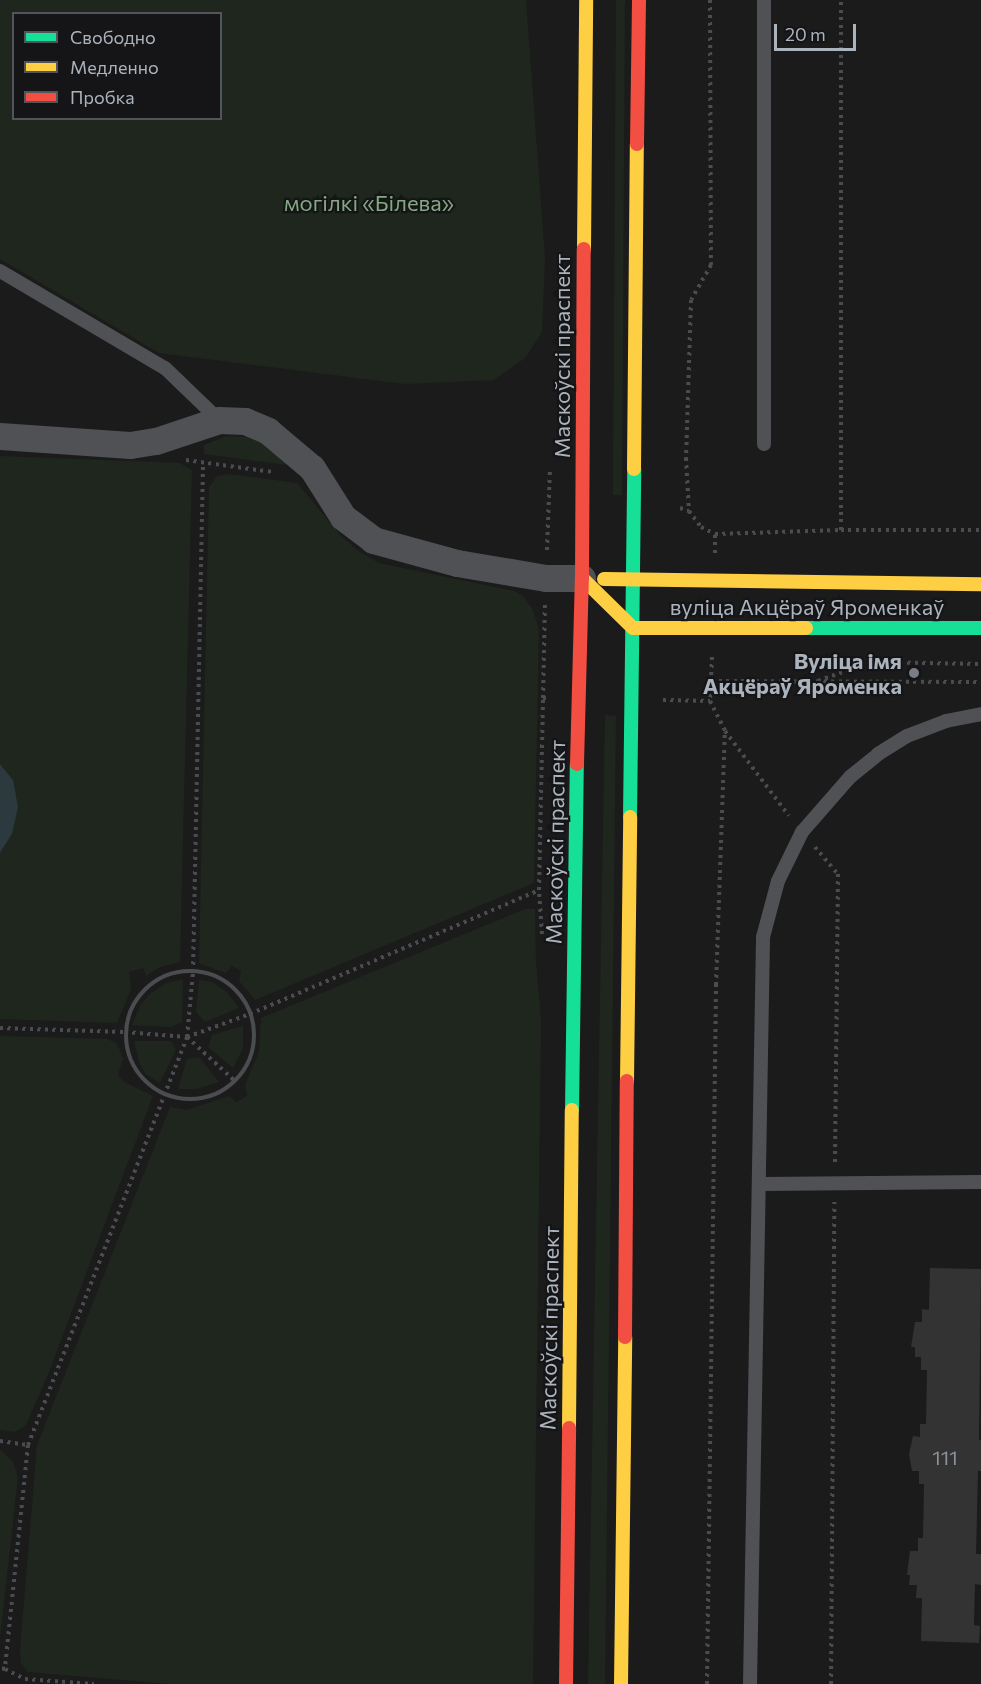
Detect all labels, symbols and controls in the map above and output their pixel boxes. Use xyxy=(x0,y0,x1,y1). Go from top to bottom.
legend xyxy=(12,12,222,120)
scale bar xyxy=(777,12,860,50)
text: 20 m xyxy=(785,23,826,45)
text: Свободно xyxy=(70,26,156,48)
text: Медленно xyxy=(70,56,159,78)
text: Пробка xyxy=(70,86,135,108)
park label: могілкі «Білева» xyxy=(284,190,454,216)
street label: Маскоўскі праспект xyxy=(549,254,575,458)
street label: вуліца Акцёраў Яроменкаў xyxy=(670,594,944,620)
place label: Вуліца імя Акцёраў Яроменка xyxy=(703,647,902,698)
marker: Вуліца імя Акцёраў Яроменка xyxy=(907,666,921,680)
street label: Маскоўскі праспект xyxy=(540,739,570,945)
street label: Маскоўскі праспект xyxy=(534,1225,564,1431)
house number: 111 xyxy=(932,1445,958,1469)

